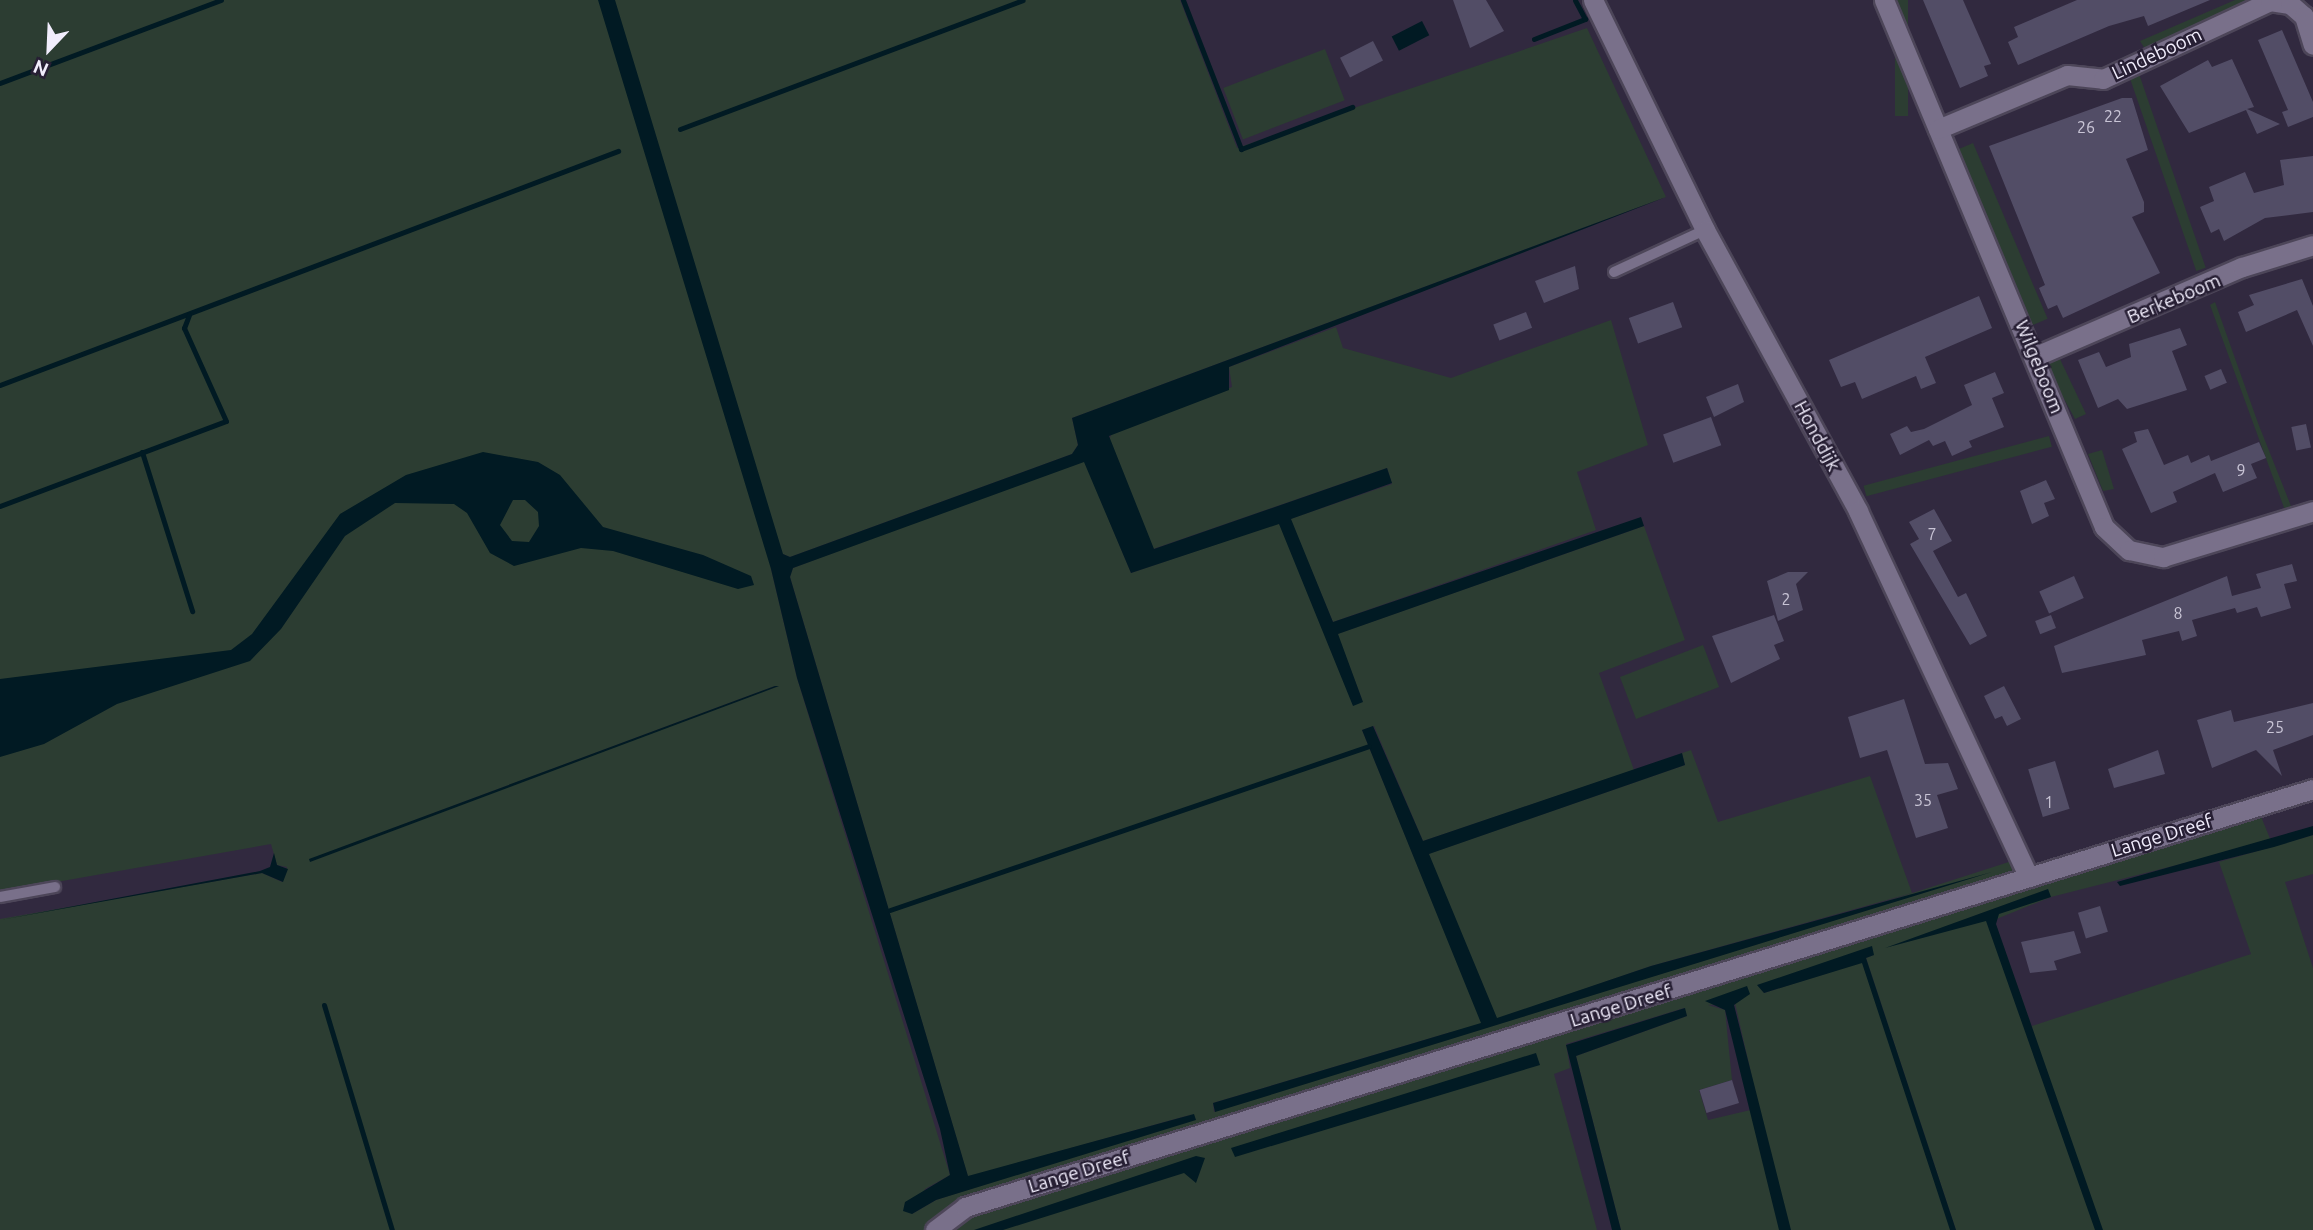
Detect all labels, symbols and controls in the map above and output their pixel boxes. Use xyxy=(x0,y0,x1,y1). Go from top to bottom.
north arrow xyxy=(14,14,84,84)
street label: Lindeboom xyxy=(2108,23,2206,85)
text: N xyxy=(30,55,52,81)
house number: 22 xyxy=(2104,106,2122,126)
house number: 26 xyxy=(2077,117,2095,137)
street label: Berkeboom xyxy=(2124,269,2224,329)
street label: Wilgeboom xyxy=(2010,317,2068,417)
street label: Honddijk xyxy=(1789,397,1845,475)
house number: 9 xyxy=(2236,460,2246,480)
house number: 7 xyxy=(1927,524,1937,544)
house number: 2 xyxy=(1781,589,1791,609)
house number: 8 xyxy=(2173,603,2183,623)
house number: 25 xyxy=(2266,717,2284,737)
house number: 35 xyxy=(1914,790,1932,810)
house number: 1 xyxy=(2044,792,2054,812)
street label: Lange Dreef xyxy=(2109,810,2215,862)
street label: Lange Dreef xyxy=(1568,980,1674,1032)
street label: Lange Dreef xyxy=(1026,1146,1132,1198)

